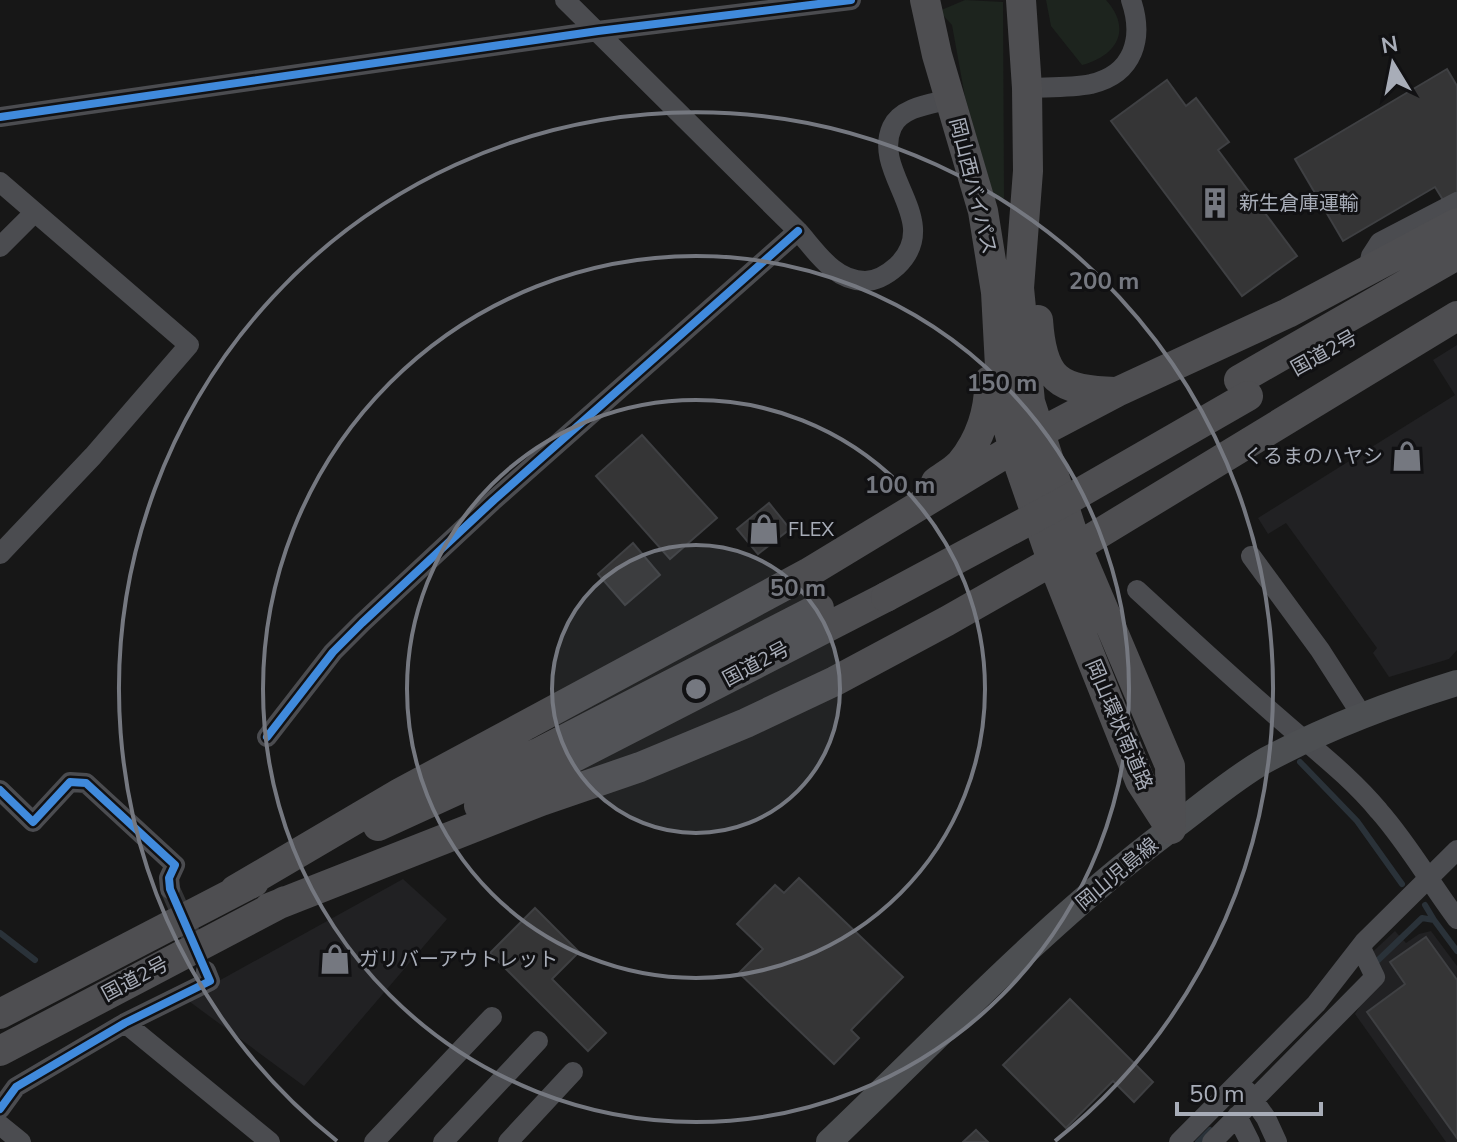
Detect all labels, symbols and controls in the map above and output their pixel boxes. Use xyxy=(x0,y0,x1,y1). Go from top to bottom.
north arrow xyxy=(1353,24,1433,104)
text: N xyxy=(1379,29,1400,61)
street label: 岡山西バイパス xyxy=(943,115,1003,257)
building icon: 新生倉庫運輸 xyxy=(1198,186,1232,220)
place label: 新生倉庫運輸 xyxy=(1239,190,1359,217)
text: 200 m xyxy=(1069,265,1139,297)
street label: 国道2号 xyxy=(1286,324,1362,382)
text: 150 m xyxy=(967,367,1037,399)
shop icon: くるまのハヤシ xyxy=(1390,439,1424,473)
place label: くるまのハヤシ xyxy=(1243,443,1383,470)
text: 100 m xyxy=(865,469,935,501)
shop icon: FLEX xyxy=(747,512,781,546)
place label: FLEX xyxy=(788,516,834,543)
text: 50 m xyxy=(770,572,826,604)
street label: 国道2号 xyxy=(718,635,794,693)
street label: 岡山環状南道路 xyxy=(1079,655,1159,795)
centre of rings xyxy=(682,675,710,703)
street label: 岡山児島線 xyxy=(1070,832,1164,916)
shop icon: ガリバーアウトレット xyxy=(318,942,352,976)
place label: ガリバーアウトレット xyxy=(359,946,558,973)
street label: 国道2号 xyxy=(97,950,173,1008)
scale bar xyxy=(1177,1066,1321,1116)
text: 50 m xyxy=(1189,1078,1245,1110)

